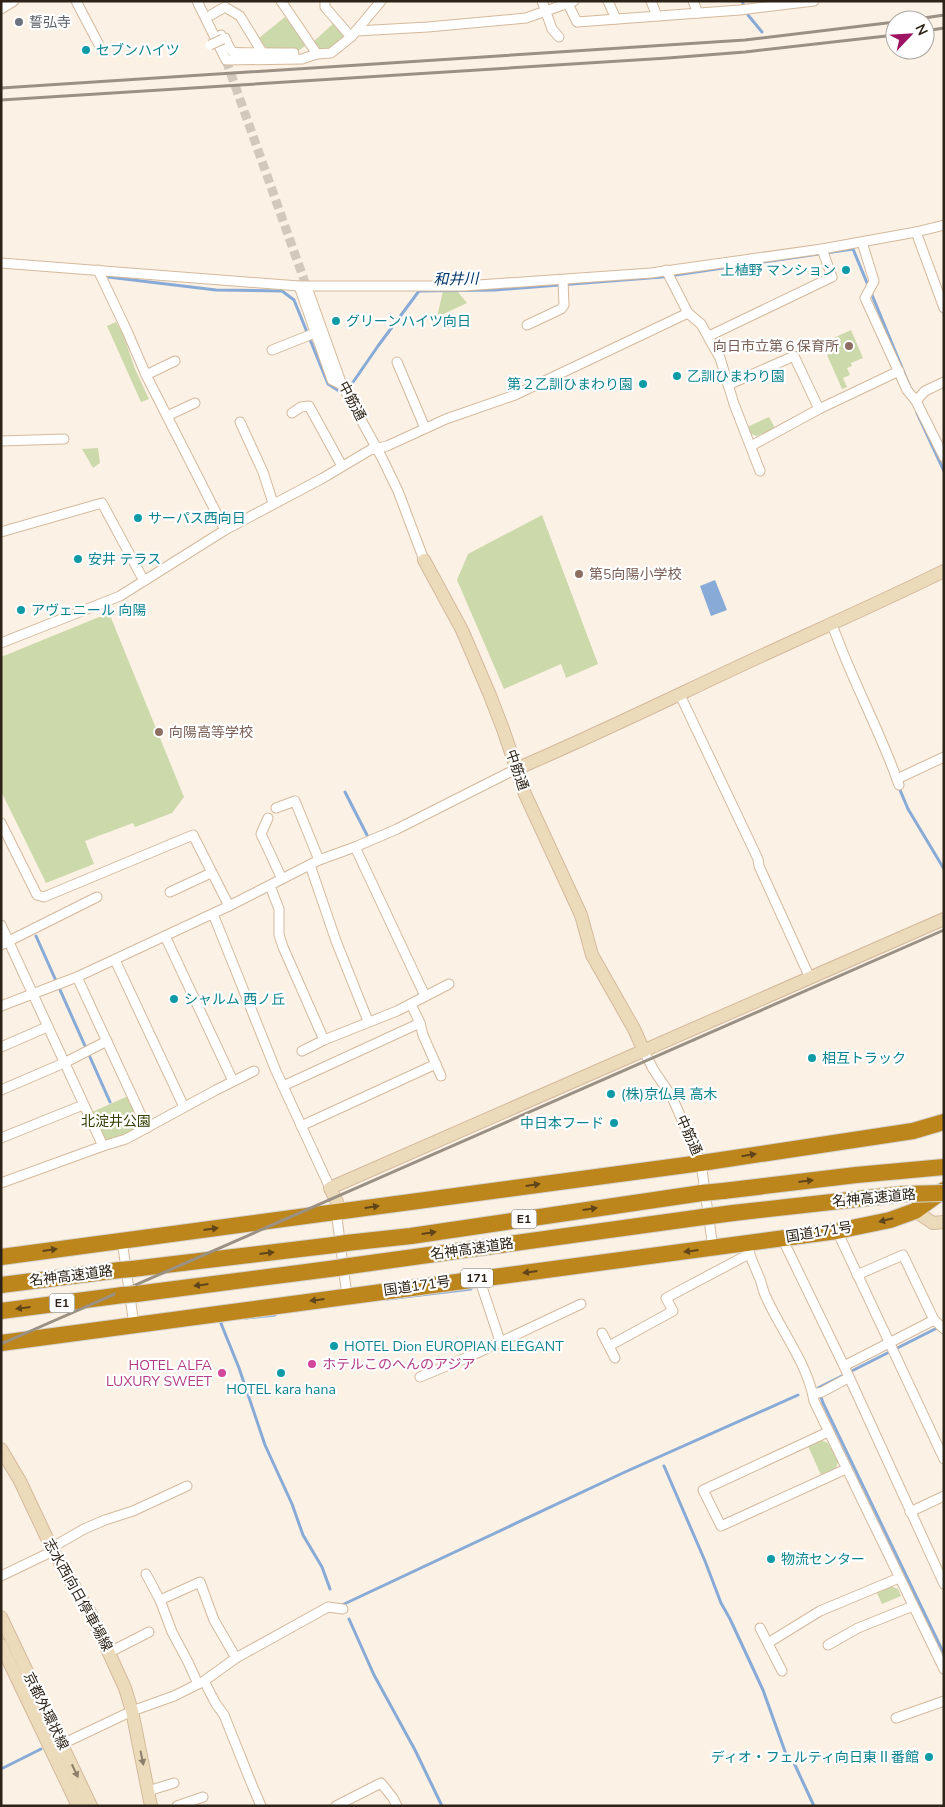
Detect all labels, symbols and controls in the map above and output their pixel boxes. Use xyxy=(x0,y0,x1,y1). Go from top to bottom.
north arrow xyxy=(885,10,935,60)
place label: 誓弘寺 xyxy=(29,13,71,32)
marker: 誓弘寺 xyxy=(13,16,25,28)
text: N xyxy=(911,21,932,38)
place label: セブンハイツ xyxy=(96,41,180,60)
marker: セブンハイツ xyxy=(80,44,92,56)
place label: 上植野 マンション xyxy=(720,261,836,280)
marker: 上植野 マンション xyxy=(840,264,852,276)
water label: 和井川 xyxy=(433,269,481,289)
place label: グリーンハイツ向日 xyxy=(346,312,471,331)
marker: グリーンハイツ向日 xyxy=(330,315,342,327)
place label: 向日市立第６保育所 xyxy=(713,337,839,356)
marker: 向日市立第６保育所 xyxy=(843,340,855,352)
place label: 乙訓ひまわり園 xyxy=(687,367,785,386)
marker: 乙訓ひまわり園 xyxy=(671,370,683,382)
place label: 第２乙訓ひまわり園 xyxy=(507,375,633,394)
street label: 中筋通 xyxy=(334,378,370,424)
marker: 第２乙訓ひまわり園 xyxy=(637,378,649,390)
place label: サーパス西向日 xyxy=(148,509,246,528)
marker: サーパス西向日 xyxy=(132,512,144,524)
place label: 安井 テラス xyxy=(88,550,161,569)
marker: 安井 テラス xyxy=(72,553,84,565)
place label: 第5向陽小学校 xyxy=(589,565,681,584)
marker: 第5向陽小学校 xyxy=(573,568,585,580)
place label: アヴェニール 向陽 xyxy=(31,601,147,620)
marker: アヴェニール 向陽 xyxy=(15,604,27,616)
place label: 向陽高等学校 xyxy=(169,723,253,742)
marker: 向陽高等学校 xyxy=(153,726,165,738)
street label: 中筋通 xyxy=(501,747,533,793)
place label: シャルム 西ノ丘 xyxy=(184,990,285,1009)
marker: シャルム 西ノ丘 xyxy=(168,993,180,1005)
place label: 相互トラック xyxy=(822,1049,906,1068)
marker: 相互トラック xyxy=(806,1052,818,1064)
place label: (株)京仏具 高木 xyxy=(621,1085,717,1104)
marker: (株)京仏具 高木 xyxy=(605,1088,617,1100)
park label: 北淀井公園 xyxy=(81,1112,151,1131)
street label: 中筋通 xyxy=(672,1112,706,1158)
place label: 中日本フード xyxy=(520,1114,604,1133)
marker: 中日本フード xyxy=(608,1117,620,1129)
one-way arrow xyxy=(742,1151,758,1159)
one-way arrow xyxy=(798,1177,814,1185)
one-way arrow xyxy=(525,1181,541,1189)
street label: 名神高速道路 xyxy=(831,1185,917,1211)
one-way arrow xyxy=(364,1203,380,1211)
one-way arrow xyxy=(582,1205,598,1213)
road number: E1 xyxy=(512,1210,536,1228)
street label: 国道171号 xyxy=(784,1217,854,1247)
one-way arrow xyxy=(879,1217,894,1225)
one-way arrow xyxy=(203,1224,219,1232)
one-way arrow xyxy=(421,1229,437,1237)
street label: 名神高速道路 xyxy=(429,1234,515,1264)
one-way arrow xyxy=(42,1246,58,1254)
one-way arrow xyxy=(683,1247,699,1255)
one-way arrow xyxy=(260,1249,276,1257)
street label: 名神高速道路 xyxy=(28,1261,114,1291)
road number: 171 xyxy=(461,1268,493,1288)
one-way arrow xyxy=(522,1268,538,1276)
street label: 国道171号 xyxy=(382,1272,452,1300)
one-way arrow xyxy=(193,1281,209,1289)
road number: E1 xyxy=(50,1294,74,1312)
one-way arrow xyxy=(308,1296,324,1304)
one-way arrow xyxy=(15,1304,31,1312)
place label: HOTEL Dion EUROPIAN ELEGANT xyxy=(344,1337,564,1356)
marker: HOTEL Dion EUROPIAN ELEGANT xyxy=(328,1340,340,1352)
place label: ホテルこのへんのアジア xyxy=(322,1355,475,1374)
place label: HOTEL ALFA LUXURY SWEET xyxy=(106,1356,213,1391)
marker: ホテルこのへんのアジア xyxy=(306,1358,318,1370)
marker: HOTEL ALFA LUXURY SWEET xyxy=(216,1367,228,1379)
marker: HOTEL kara hana xyxy=(275,1367,287,1379)
place label: HOTEL kara hana xyxy=(226,1380,336,1399)
street label: 志水西向日停車場線 xyxy=(39,1535,117,1655)
place label: 物流センター xyxy=(781,1550,865,1569)
marker: 物流センター xyxy=(765,1553,777,1565)
street label: 京都外環状線 xyxy=(19,1669,73,1753)
place label: ディオ・フェルティ向日東Ⅱ番館 xyxy=(711,1748,919,1767)
one-way arrow xyxy=(138,1751,146,1766)
marker: ディオ・フェルティ向日東Ⅱ番館 xyxy=(923,1751,935,1763)
one-way arrow xyxy=(71,1764,79,1779)

